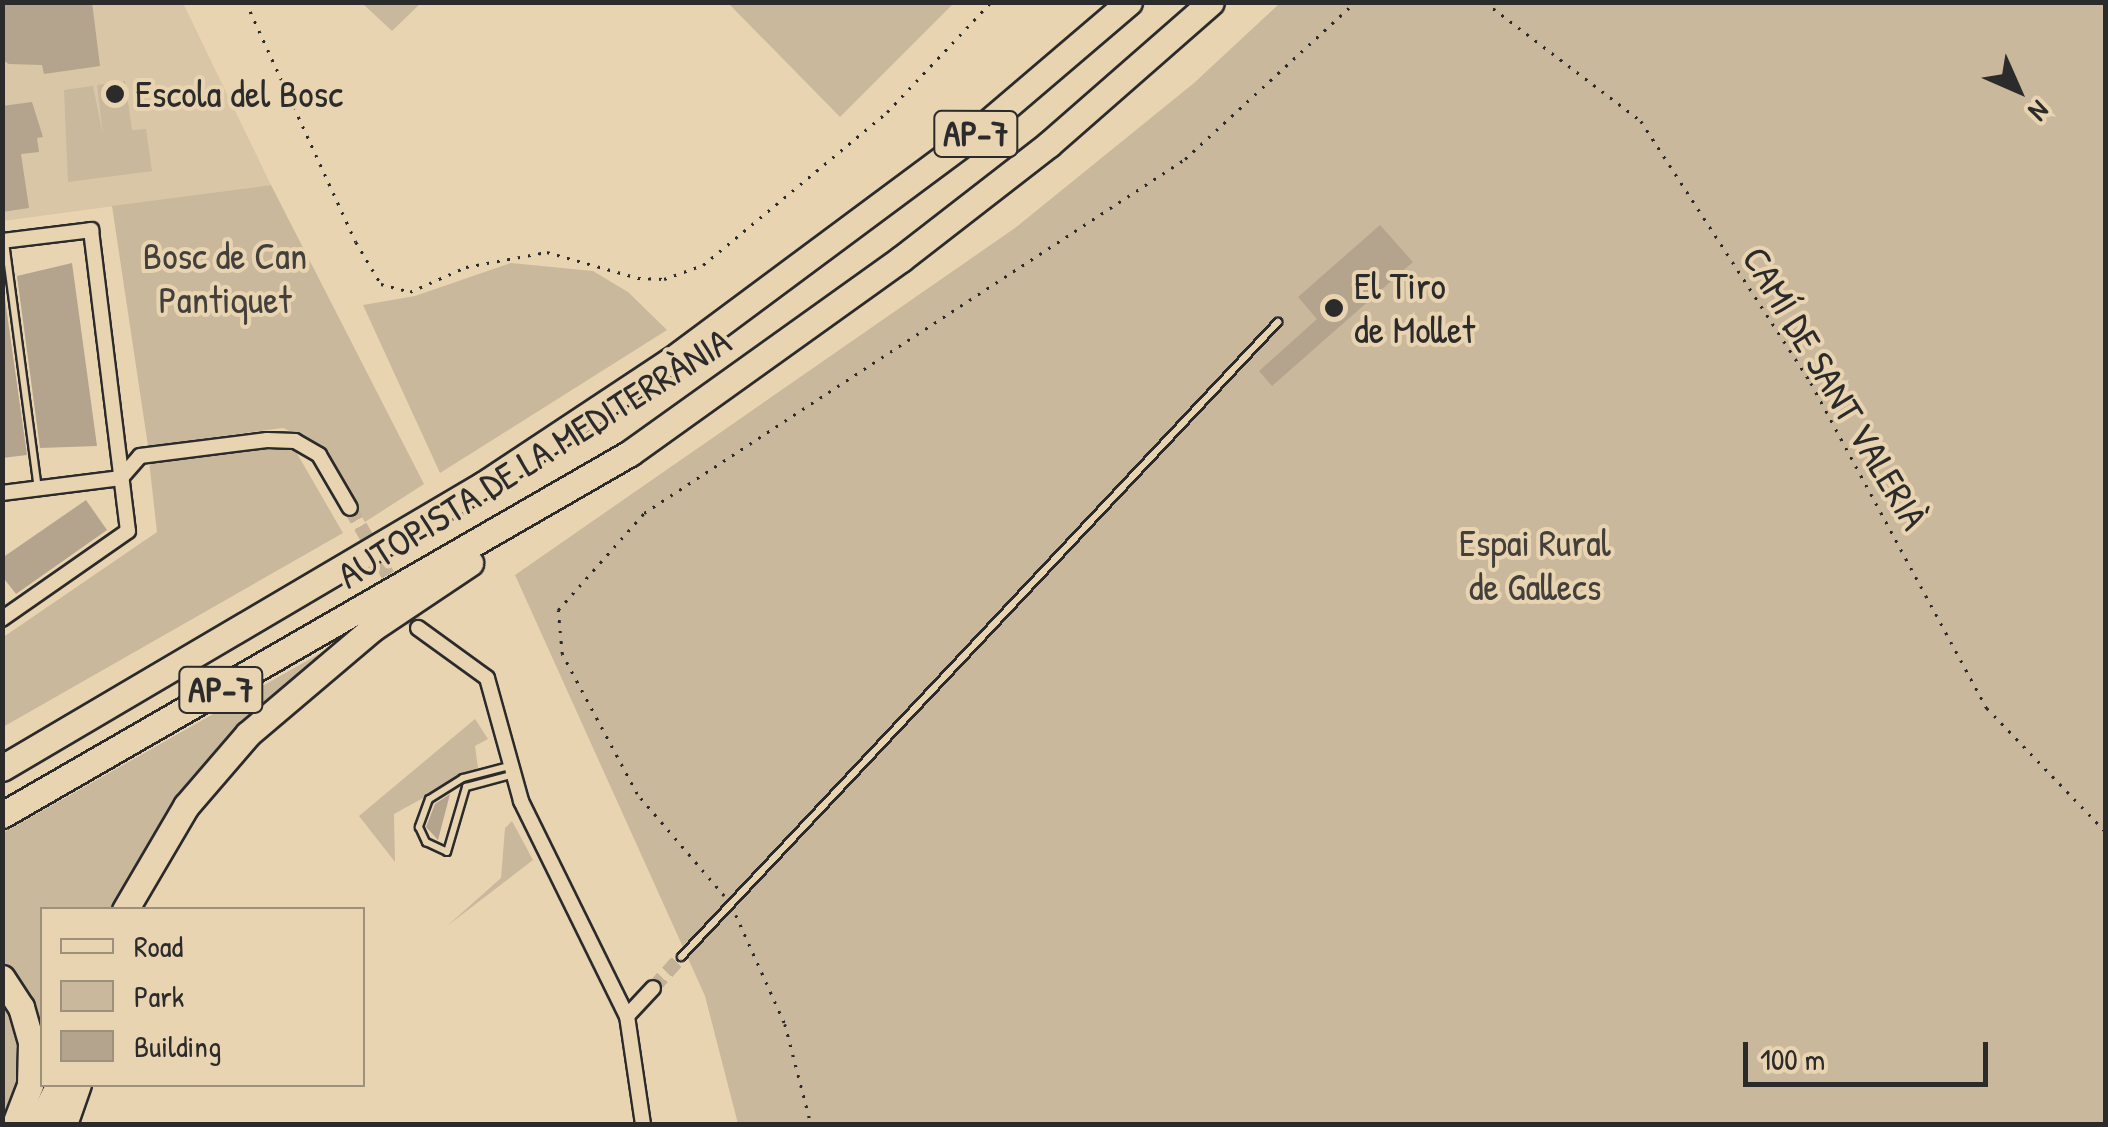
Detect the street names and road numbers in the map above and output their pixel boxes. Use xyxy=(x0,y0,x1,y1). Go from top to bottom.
road number: AP-7 xyxy=(931,104,1021,164)
street label: CAMÍ DE SANT VALERIÀ xyxy=(1733,238,1937,538)
street label: AUTOPISTA DE LA MEDITERRÀNIA xyxy=(329,318,739,598)
road number: AP-7 xyxy=(176,660,266,720)

